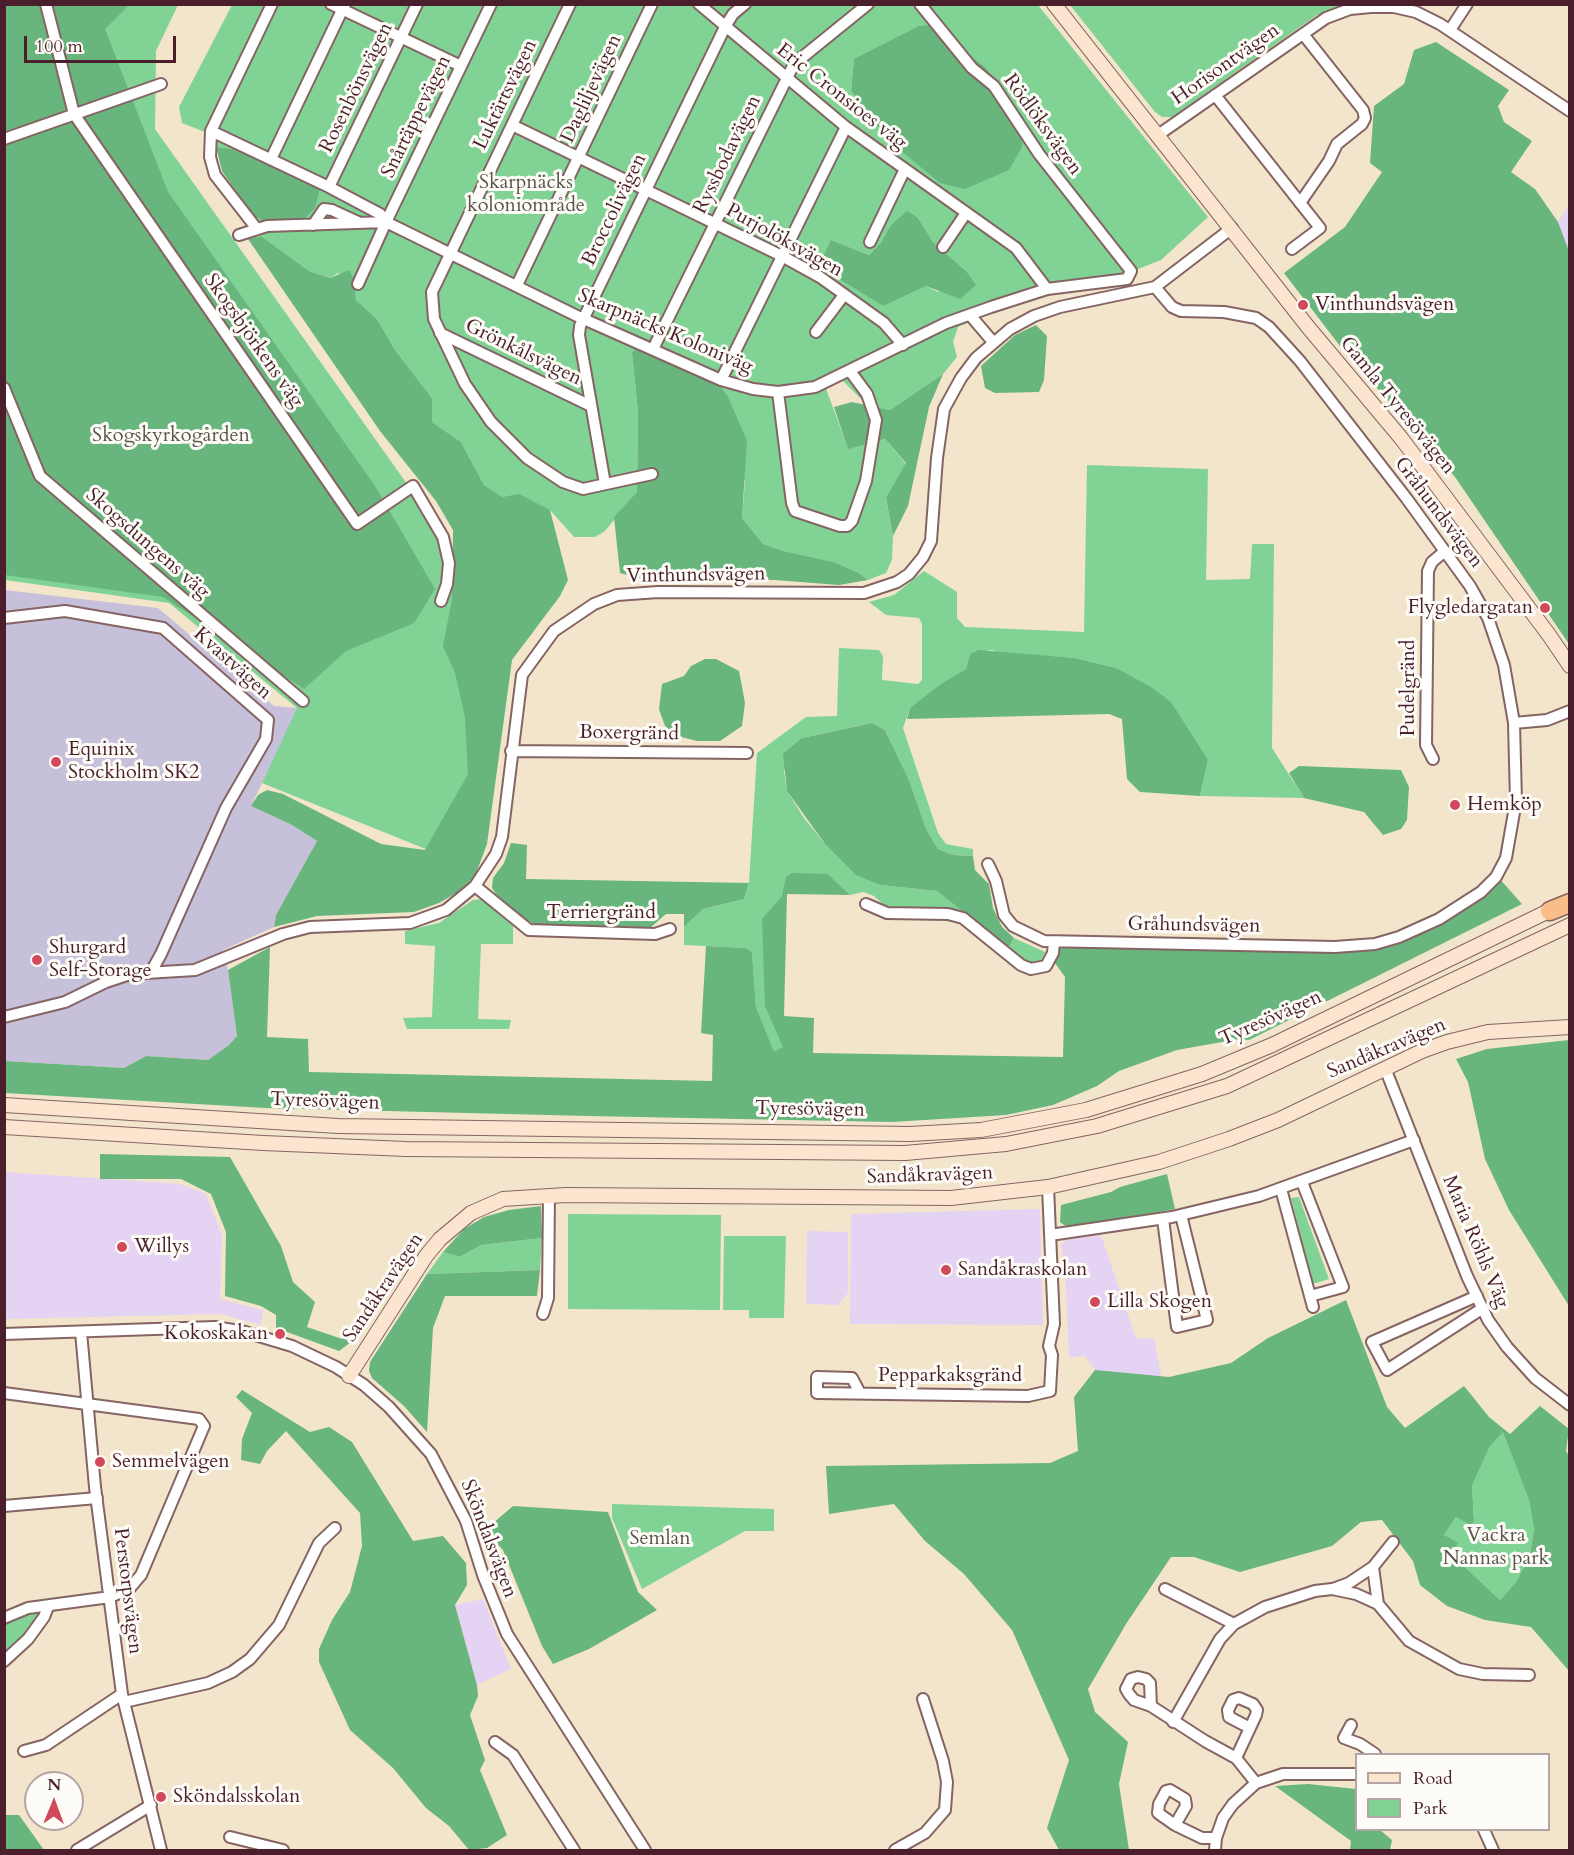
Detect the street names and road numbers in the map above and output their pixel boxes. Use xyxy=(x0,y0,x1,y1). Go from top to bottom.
street label: Rosenbönsvägen xyxy=(315,19,399,157)
street label: Horisontvägen xyxy=(1167,19,1285,111)
street label: Dagliljevägen xyxy=(556,31,628,147)
street label: Luktärtsvägen xyxy=(469,36,543,154)
street label: Eric Cronsioes väg xyxy=(771,39,911,155)
street label: Snårtäppevägen xyxy=(377,52,457,182)
street label: Rödlöksvägen xyxy=(997,70,1087,180)
street label: Ryssbodavägen xyxy=(689,92,767,218)
street label: Broccolivägen xyxy=(577,150,653,270)
street label: Purjolöksvägen xyxy=(721,199,847,283)
street label: Skogsbjörkens väg xyxy=(198,270,308,412)
street label: Skarpnäcks Koloniväg xyxy=(574,284,756,380)
street label: Grönkålsvägen xyxy=(461,314,585,392)
street label: Gamla Tyresövägen xyxy=(1334,332,1460,480)
street label: Gråhundsvägen xyxy=(1388,453,1488,573)
street label: Skogsdungens väg xyxy=(80,484,214,604)
street label: Vinthundsvägen xyxy=(626,563,766,589)
street label: Kvastvägen xyxy=(188,623,276,705)
street label: Pudelgränd xyxy=(1397,640,1421,736)
street label: Boxergränd xyxy=(579,721,679,747)
street label: Terriergränd xyxy=(546,901,656,925)
street label: Gråhundsvägen xyxy=(1127,913,1261,939)
street label: Tyresövägen xyxy=(1216,986,1326,1052)
street label: Sandåkravägen xyxy=(1324,1013,1450,1085)
street label: Tyresövägen xyxy=(270,1088,380,1116)
street label: Tyresövägen xyxy=(755,1097,865,1123)
street label: Sandåkravägen xyxy=(866,1162,994,1190)
street label: Maria Röhls Väg xyxy=(1436,1172,1514,1312)
street label: Sandåkravägen xyxy=(339,1229,429,1347)
street label: Pepparkaksgränd xyxy=(878,1364,1022,1388)
street label: Sköndalsvägen xyxy=(454,1477,522,1601)
street label: Perstorpsvägen xyxy=(107,1526,147,1656)

